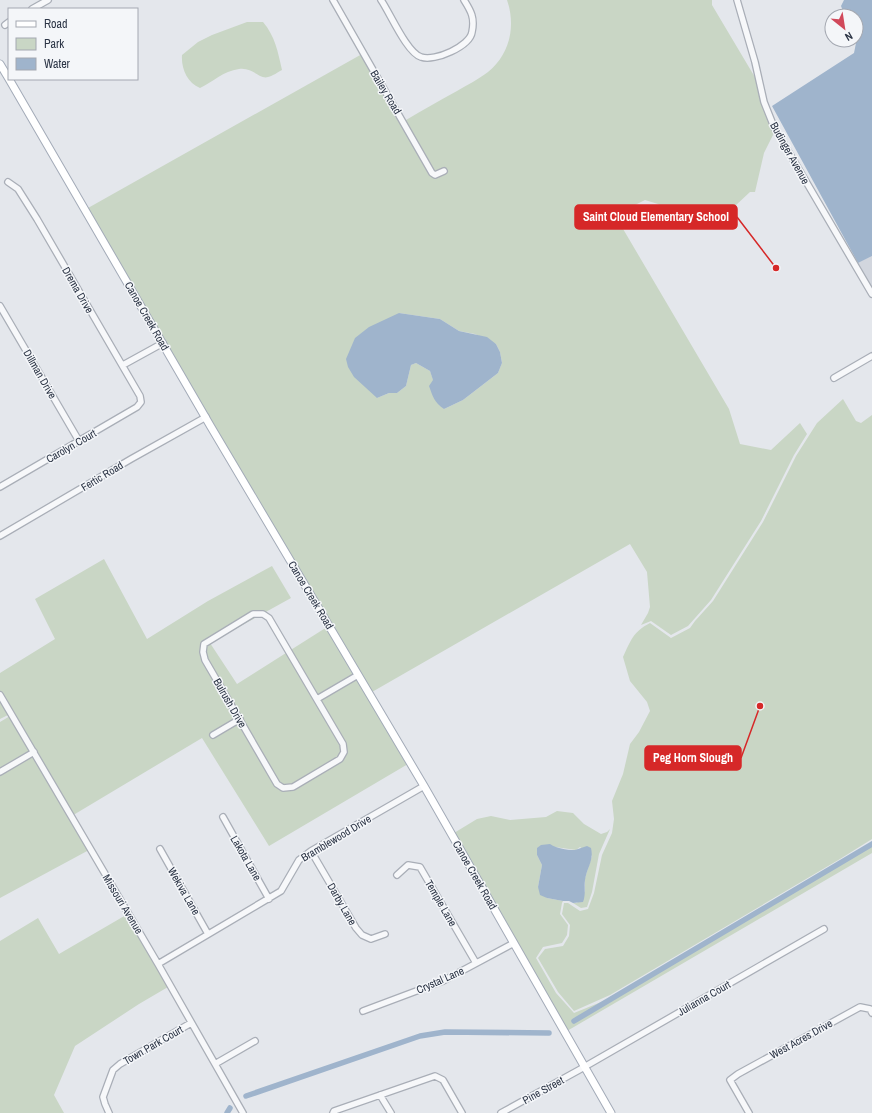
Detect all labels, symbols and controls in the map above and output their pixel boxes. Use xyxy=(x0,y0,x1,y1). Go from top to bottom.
legend xyxy=(8,8,138,80)
north arrow xyxy=(824,8,864,48)
text: Road xyxy=(44,16,68,32)
text: N xyxy=(843,29,855,44)
text: Park xyxy=(44,36,64,52)
text: Water xyxy=(44,56,71,72)
street label: Bailey Road xyxy=(367,67,405,117)
street label: Budinger Avenue xyxy=(767,119,813,187)
callout: Saint Cloud Elementary School xyxy=(575,205,737,229)
text: Saint Cloud Elementary School xyxy=(583,209,729,225)
street label: Drema Drive xyxy=(59,264,97,316)
street label: Canoe Creek Road xyxy=(122,279,172,353)
street label: Dillman Drive xyxy=(20,347,60,401)
street label: Carolyn Court xyxy=(43,426,99,466)
street label: Fertic Road xyxy=(78,458,126,494)
street label: Canoe Creek Road xyxy=(285,558,337,632)
street label: Bulrush Drive xyxy=(210,676,250,730)
callout: Peg Horn Slough xyxy=(645,746,741,770)
text: Peg Horn Slough xyxy=(653,750,733,766)
street label: Bramblewood Drive xyxy=(298,812,374,864)
street label: Lakota Lane xyxy=(228,833,264,883)
street label: Canoe Creek Road xyxy=(450,838,500,912)
street label: Wekiva Lane xyxy=(165,865,203,917)
street label: Missouri Avenue xyxy=(100,872,146,936)
street label: Temple Lane xyxy=(422,877,460,929)
street label: Darby Lane xyxy=(324,880,360,928)
street label: Crystal Lane xyxy=(414,963,466,997)
street label: Julianna Court xyxy=(675,977,733,1019)
street label: West Acres Drive xyxy=(767,1016,835,1062)
street label: Town Park Court xyxy=(121,1022,186,1068)
street label: Pine Street xyxy=(520,1073,567,1107)

